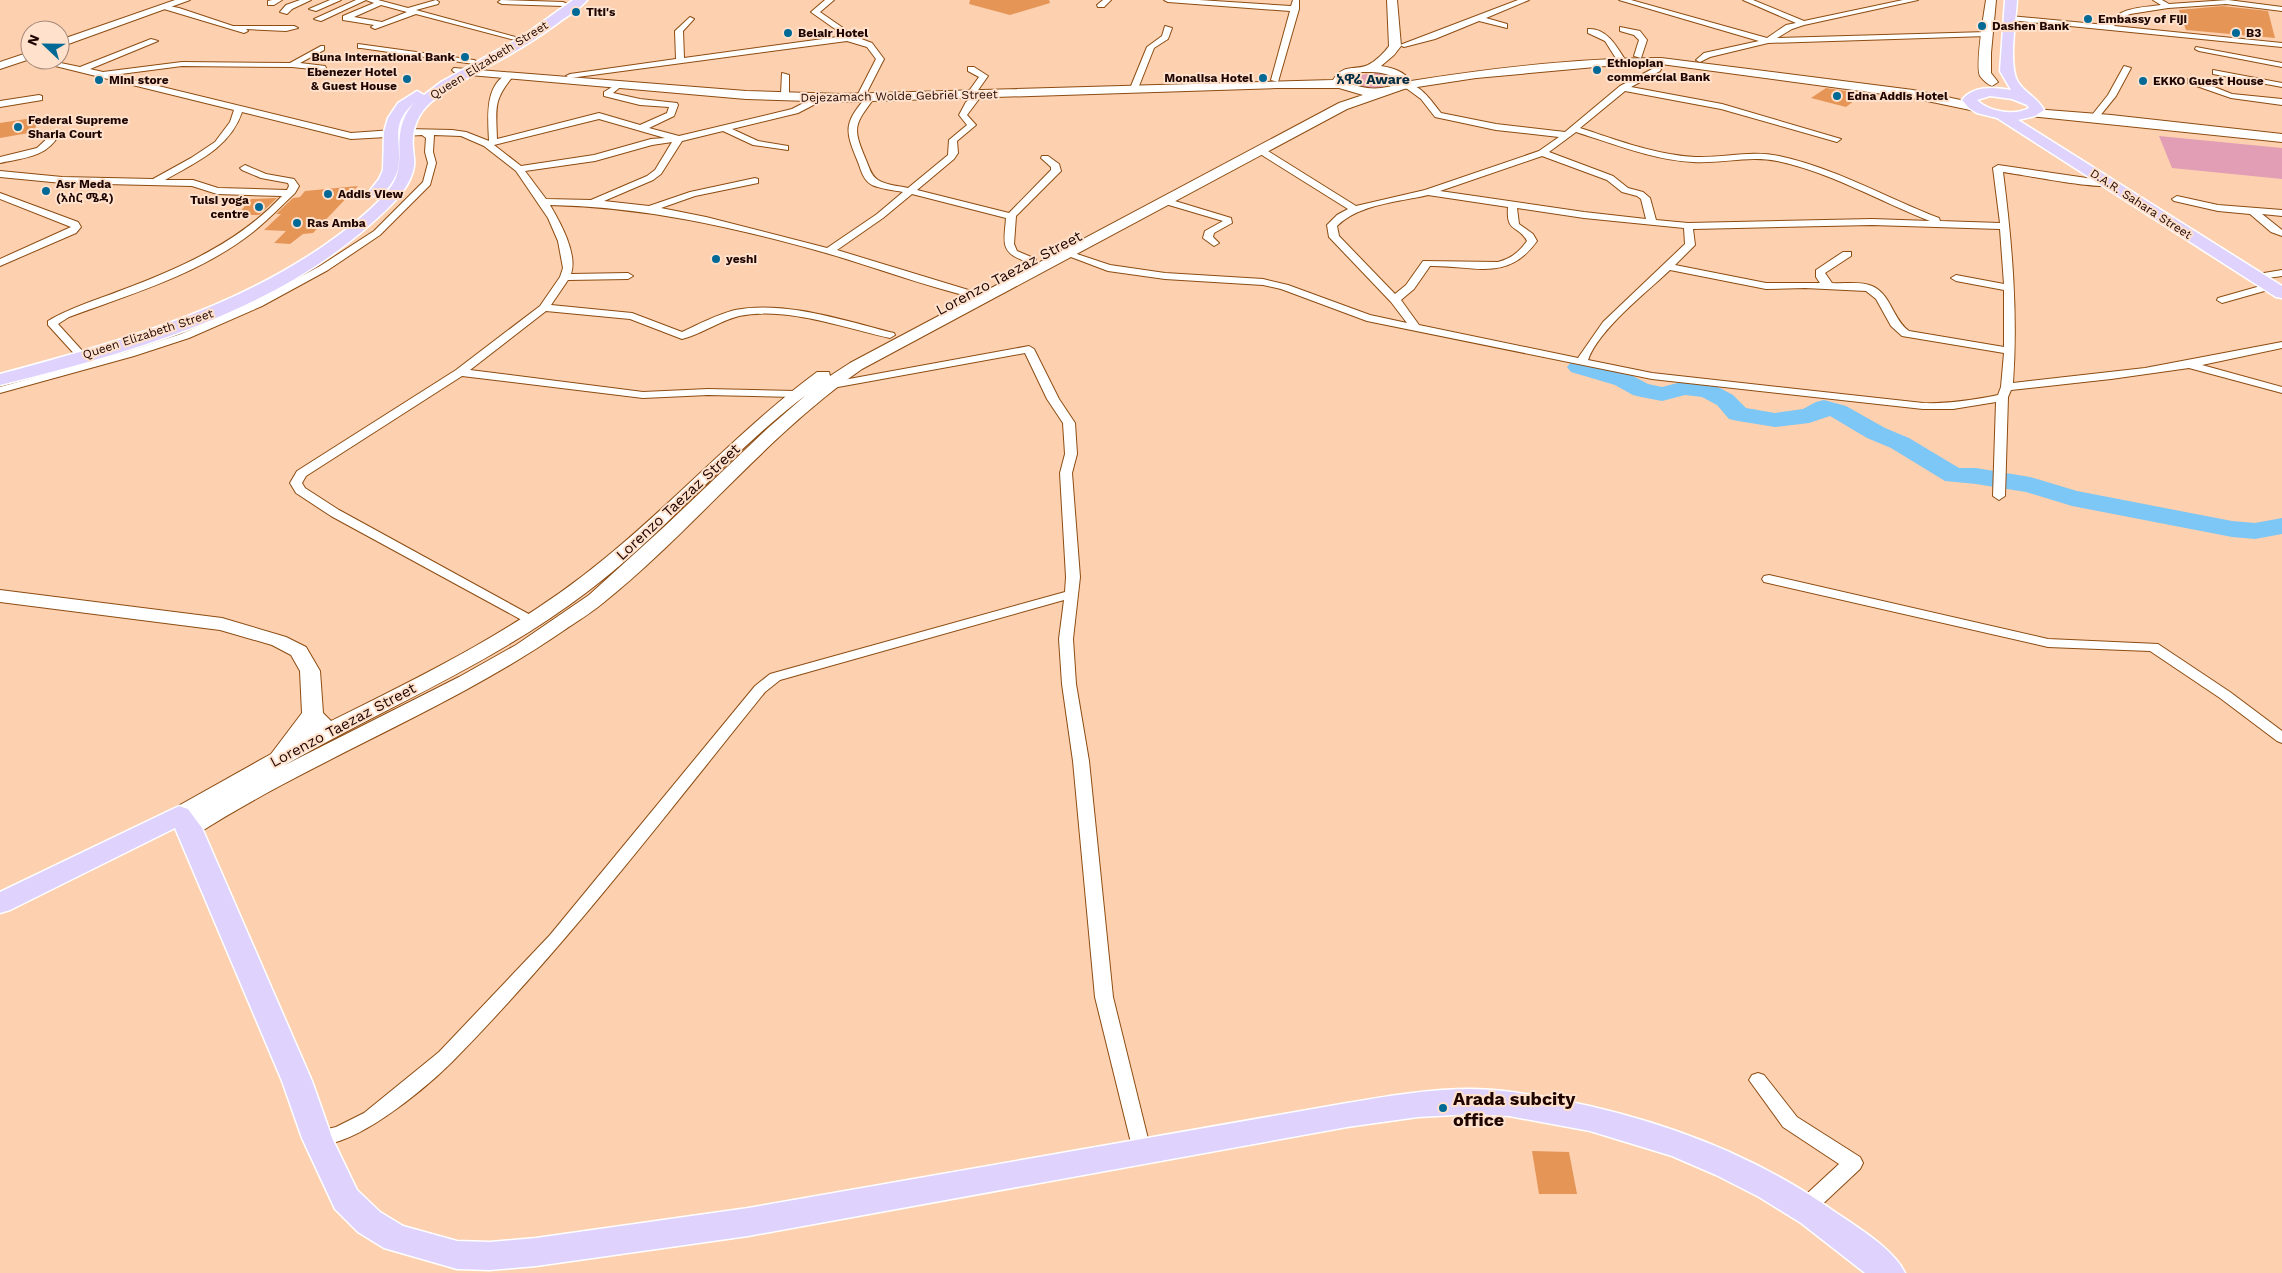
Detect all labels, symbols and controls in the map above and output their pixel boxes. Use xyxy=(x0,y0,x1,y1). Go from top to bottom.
place label: Titi's xyxy=(586,5,616,19)
marker: Titi's xyxy=(570,6,582,18)
place label: Embassy of Fiji xyxy=(2098,12,2187,26)
marker: Embassy of Fiji xyxy=(2082,13,2094,25)
street label: Queen Elizabeth Street xyxy=(427,18,551,102)
place label: Dashen Bank xyxy=(1992,19,2070,33)
north arrow xyxy=(20,20,70,70)
marker: Dashen Bank xyxy=(1976,20,1988,32)
place label: Belair Hotel xyxy=(798,26,868,40)
place label: B3 xyxy=(2246,26,2261,40)
marker: Belair Hotel xyxy=(782,27,794,39)
marker: B3 xyxy=(2230,27,2242,39)
text: N xyxy=(24,32,42,48)
place label: Buna International Bank xyxy=(311,50,456,64)
marker: Buna International Bank xyxy=(459,51,471,63)
place label: Ethiopian commercial Bank xyxy=(1607,56,1711,84)
marker: Ethiopian commercial Bank xyxy=(1591,64,1603,76)
place label: Ebenezer Hotel & Guest House xyxy=(307,65,397,93)
place label: Monalisa Hotel xyxy=(1164,71,1253,85)
district label: አዋሬ Aware xyxy=(1336,71,1410,87)
marker: Monalisa Hotel xyxy=(1257,72,1269,84)
place label: Mini store xyxy=(109,73,169,87)
marker: Ebenezer Hotel & Guest House xyxy=(401,73,413,85)
marker: Mini store xyxy=(93,74,105,86)
place label: EKKO Guest House xyxy=(2153,74,2264,88)
marker: EKKO Guest House xyxy=(2137,75,2149,87)
street label: Dejezamach Wolde Gebriel Street xyxy=(800,87,998,105)
place label: Edna Addis Hotel xyxy=(1847,89,1948,103)
marker: Edna Addis Hotel xyxy=(1831,90,1843,102)
place label: Federal Supreme Sharia Court xyxy=(28,113,128,141)
marker: Federal Supreme Sharia Court xyxy=(12,121,24,133)
street label: D.A.R. Sahara Street xyxy=(2088,166,2194,242)
place label: Asr Meda (አስር ሜዳ) xyxy=(56,177,114,205)
marker: Asr Meda (አስር ሜዳ) xyxy=(40,185,52,197)
place label: Addis View xyxy=(338,187,403,201)
marker: Addis View xyxy=(322,188,334,200)
place label: Tulsi yoga centre xyxy=(190,193,249,221)
marker: Tulsi yoga centre xyxy=(253,201,265,213)
place label: Ras Amba xyxy=(307,216,366,230)
marker: Ras Amba xyxy=(291,217,303,229)
street label: Lorenzo Taezaz Street xyxy=(933,227,1086,319)
place label: yeshi xyxy=(725,252,757,266)
marker: yeshi xyxy=(710,253,722,265)
street label: Queen Elizabeth Street xyxy=(81,306,215,362)
street label: Lorenzo Taezaz Street xyxy=(612,439,744,564)
street label: Lorenzo Taezaz Street xyxy=(267,679,420,771)
place label: Arada subcity office xyxy=(1453,1088,1576,1130)
marker: Arada subcity office xyxy=(1437,1102,1449,1114)

